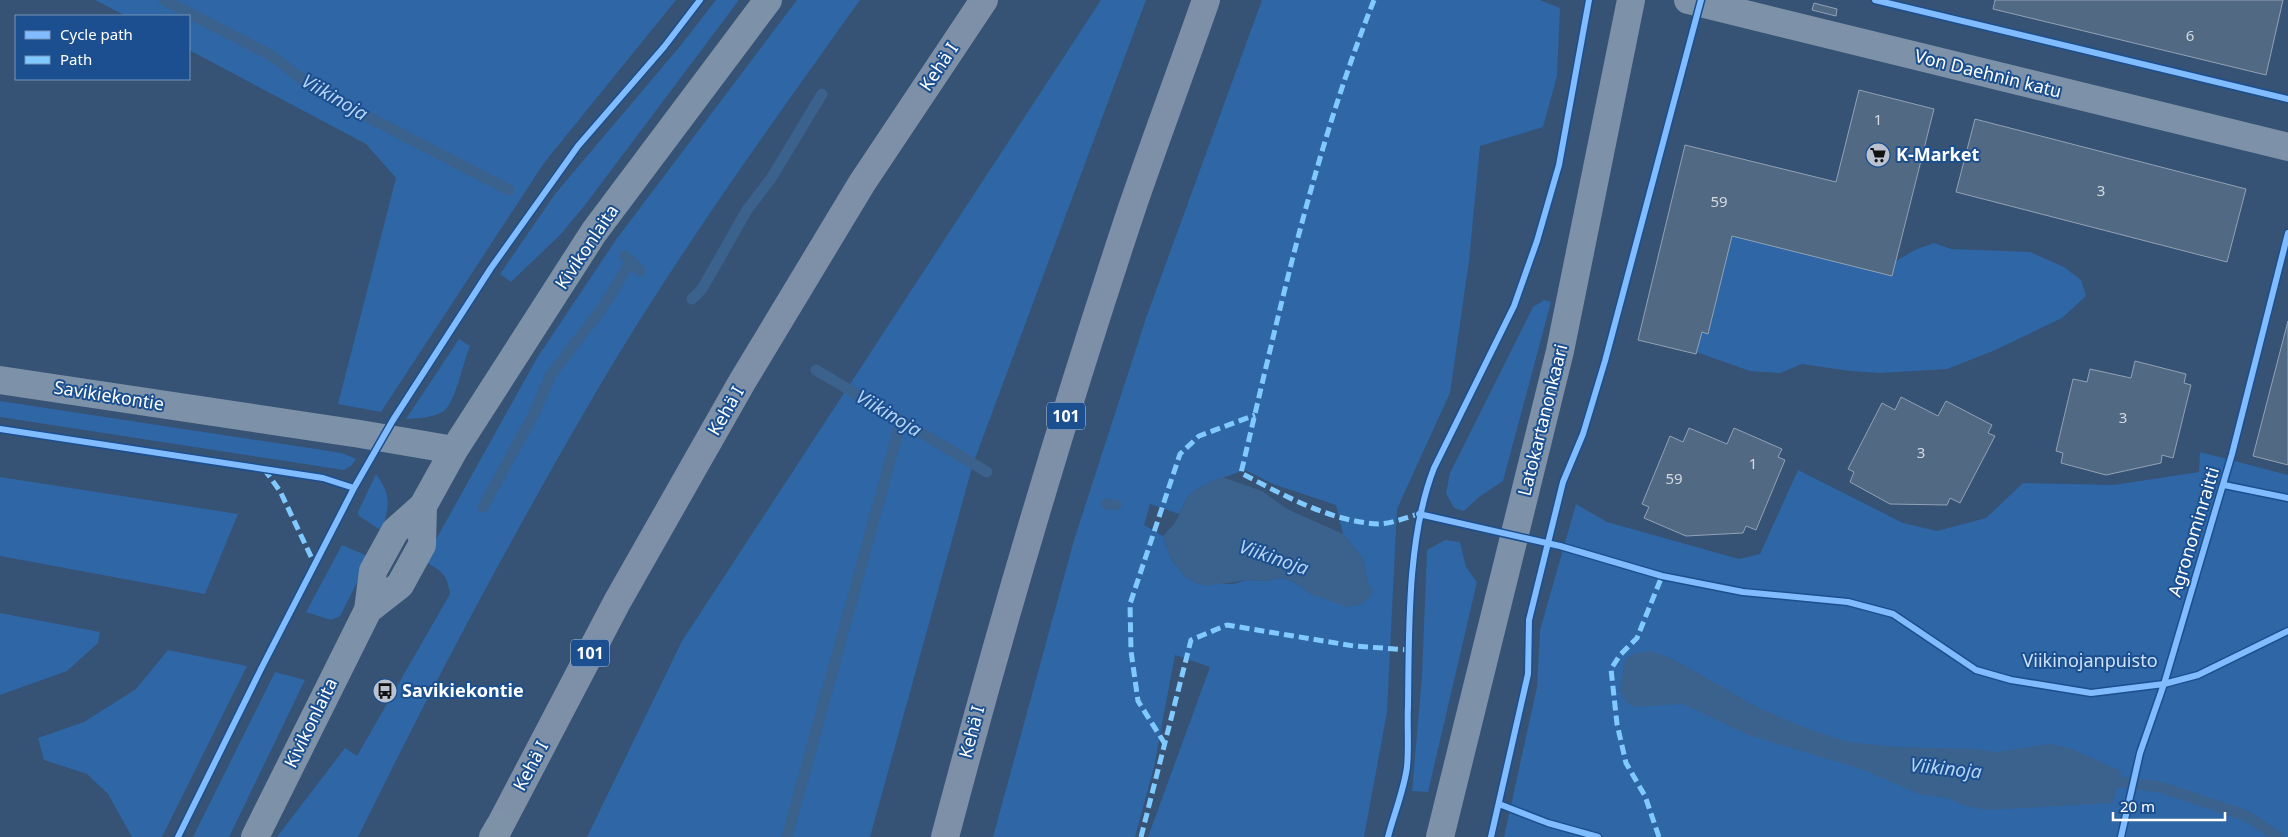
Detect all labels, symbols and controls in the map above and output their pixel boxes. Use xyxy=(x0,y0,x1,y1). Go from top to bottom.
legend xyxy=(15,15,190,80)
text: Cycle path xyxy=(60,24,133,44)
house number: 6 xyxy=(2186,25,2194,45)
street label: Kehä I xyxy=(913,38,963,95)
street label: Von Daehnin katu xyxy=(1912,43,2064,103)
text: Path xyxy=(60,49,92,69)
water label: Viikinoja xyxy=(297,68,373,126)
house number: 1 xyxy=(1874,109,1882,129)
supermarket icon: K-Market xyxy=(1865,142,1891,168)
place label: K-Market xyxy=(1896,142,1979,166)
house number: 3 xyxy=(2097,180,2105,200)
house number: 59 xyxy=(1710,191,1728,211)
street label: Kivikonlaita xyxy=(549,199,623,293)
street label: Latokartanonkaari xyxy=(1512,341,1573,498)
street label: Savikiekontie xyxy=(52,374,166,416)
street label: Kehä I xyxy=(701,381,749,440)
water label: Viikinoja xyxy=(851,383,927,443)
road number: 101 xyxy=(1047,402,1085,430)
house number: 3 xyxy=(2119,407,2127,427)
house number: 3 xyxy=(1917,442,1925,462)
house number: 1 xyxy=(1749,453,1757,473)
street label: Agronominraitti xyxy=(2162,464,2224,600)
house number: 59 xyxy=(1665,468,1683,488)
water label: Viikinoja xyxy=(1236,533,1312,581)
road number: 101 xyxy=(571,640,609,666)
park label: Viikinojanpuisto xyxy=(2022,648,2158,672)
street label: Kivikonlaita xyxy=(278,674,342,771)
bus stop icon: Savikiekontie xyxy=(372,678,398,704)
place label: Savikiekontie xyxy=(402,678,524,702)
street label: Kehä I xyxy=(953,703,990,761)
street label: Kehä I xyxy=(507,736,553,795)
water label: Viikinoja xyxy=(1909,751,1983,785)
scale bar xyxy=(2113,790,2226,822)
text: 20 m xyxy=(2120,796,2155,816)

